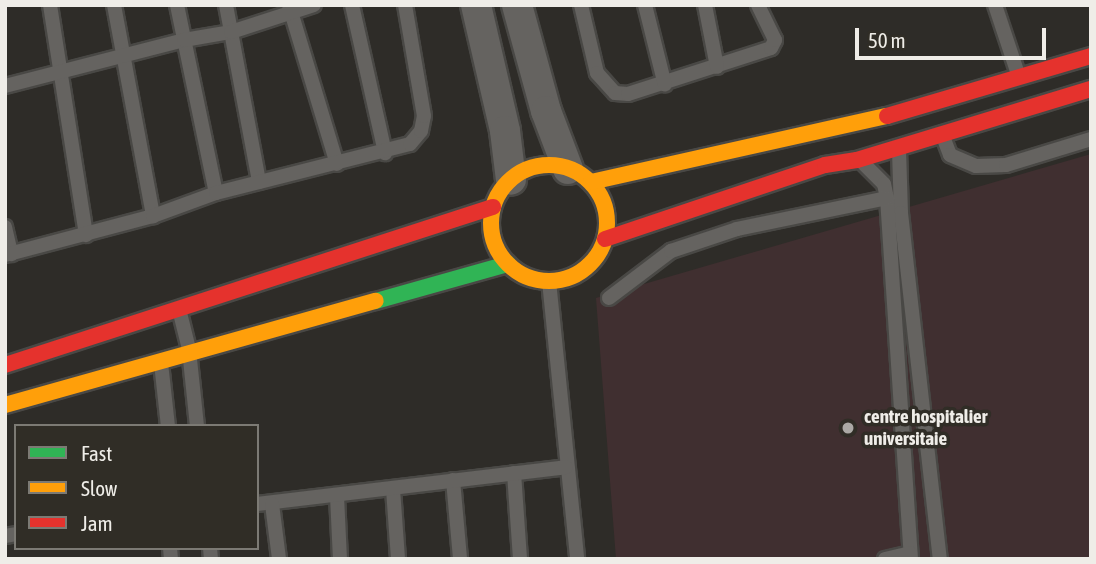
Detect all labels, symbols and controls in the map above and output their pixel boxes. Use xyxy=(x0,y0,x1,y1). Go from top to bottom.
scale bar xyxy=(858,14,1049,58)
text: 50 m xyxy=(868,28,906,52)
place label: centre hospitalier universitaie xyxy=(864,406,987,450)
marker: centre hospitalier universitaie xyxy=(838,418,858,438)
legend xyxy=(14,424,259,550)
text: Fast xyxy=(81,441,112,465)
text: Slow xyxy=(81,476,117,500)
text: Jam xyxy=(81,511,113,535)

